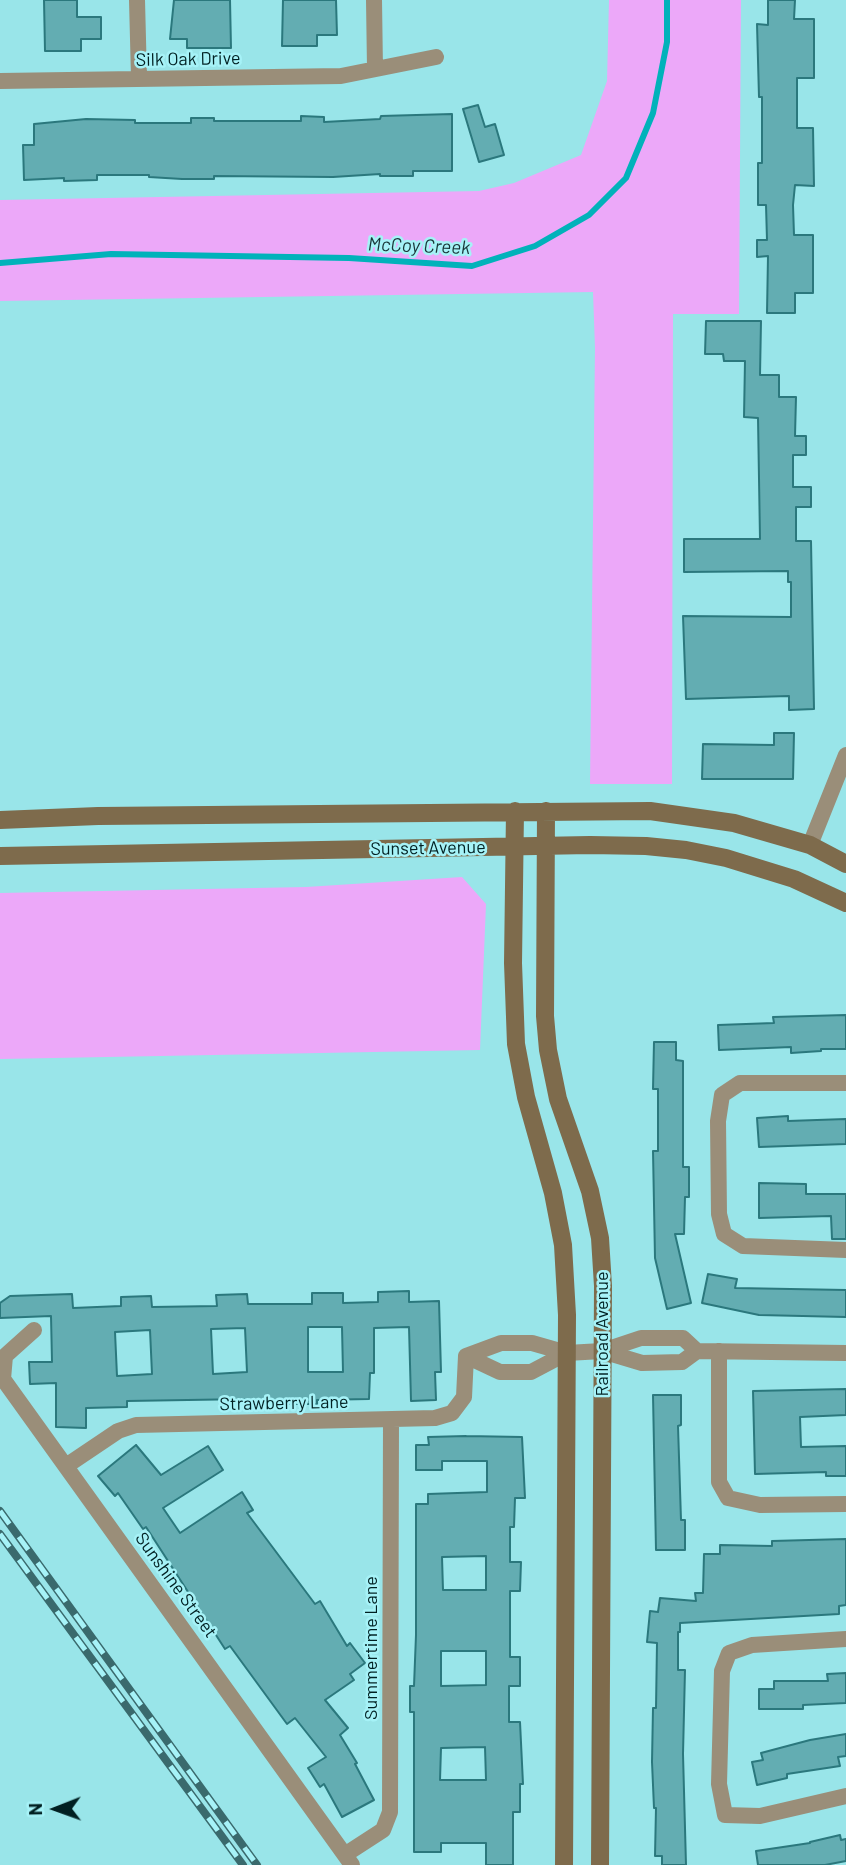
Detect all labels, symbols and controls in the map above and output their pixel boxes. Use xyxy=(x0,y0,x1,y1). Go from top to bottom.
street label: Silk Oak Drive xyxy=(135,47,241,71)
water label: McCoy Creek xyxy=(367,233,471,259)
street label: Sunset Avenue xyxy=(370,836,486,860)
street label: Railroad Avenue xyxy=(591,1271,613,1397)
street label: Strawberry Lane xyxy=(219,1391,349,1415)
street label: Sunshine Street xyxy=(131,1528,221,1642)
street label: Summertime Lane xyxy=(360,1576,382,1720)
north arrow xyxy=(21,1774,91,1844)
text: N xyxy=(23,1803,46,1816)

